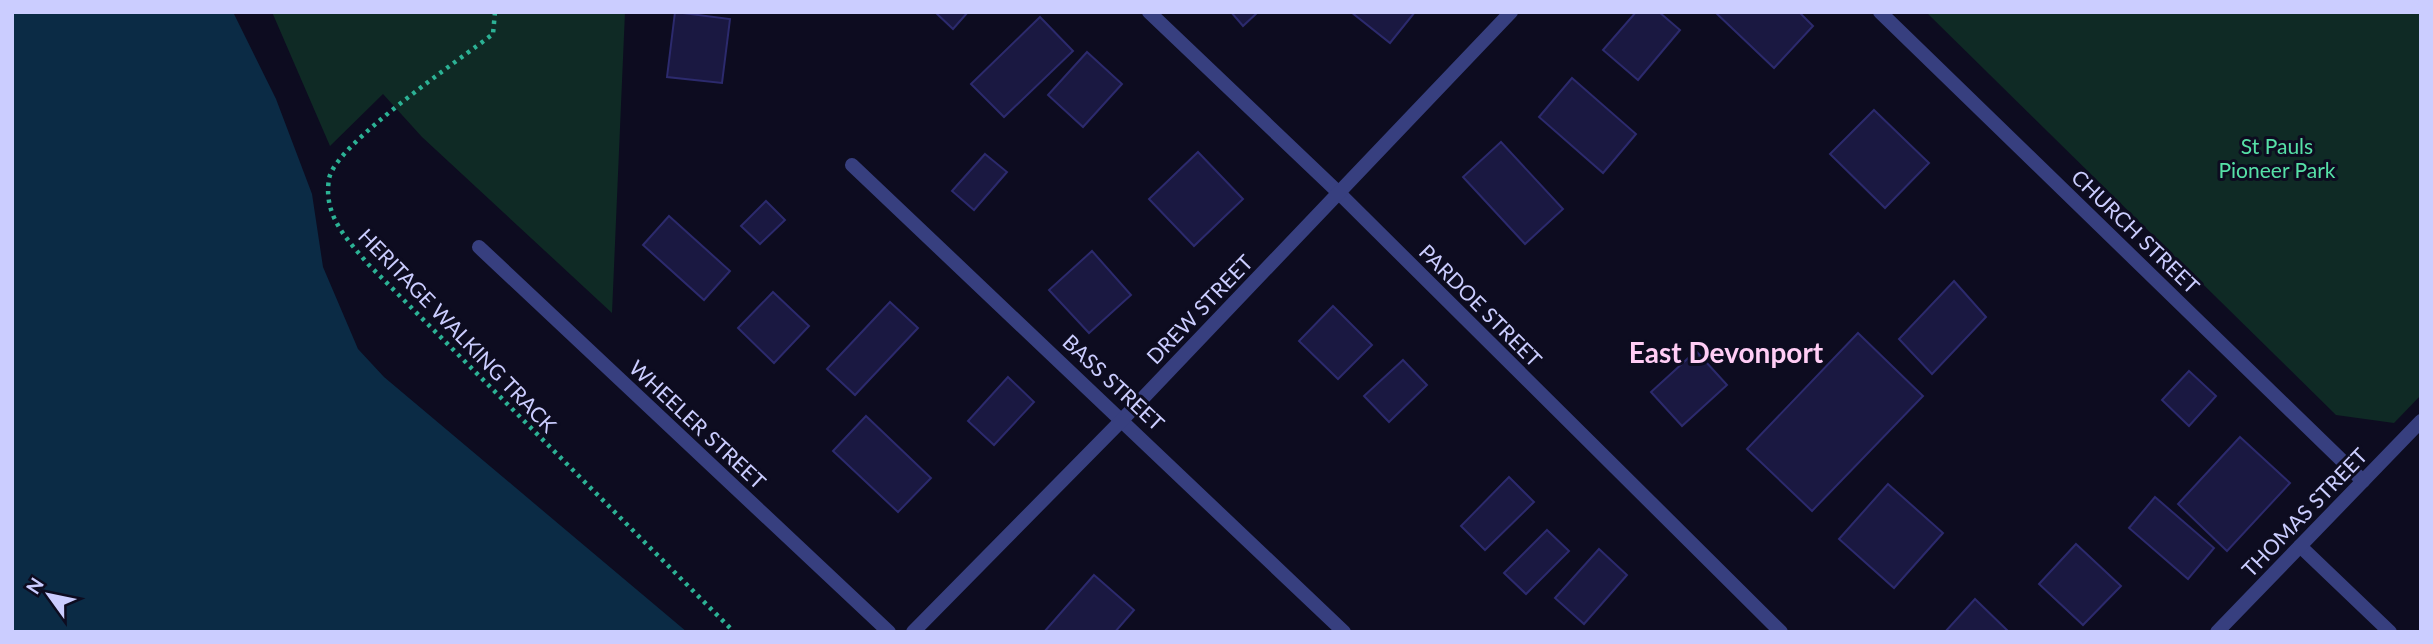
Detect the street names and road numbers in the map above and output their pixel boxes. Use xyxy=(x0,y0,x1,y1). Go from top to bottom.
street label: CHURCH STREET xyxy=(2067,164,2205,299)
street label: HERITAGE WALKING TRACK xyxy=(354,223,562,437)
street label: PARDOE STREET xyxy=(1415,239,1548,372)
street label: DREW STREET xyxy=(1141,249,1258,369)
street label: BASS STREET xyxy=(1058,329,1170,436)
street label: WHEELER STREET xyxy=(625,354,772,494)
street label: THOMAS STREET xyxy=(2236,442,2372,582)

